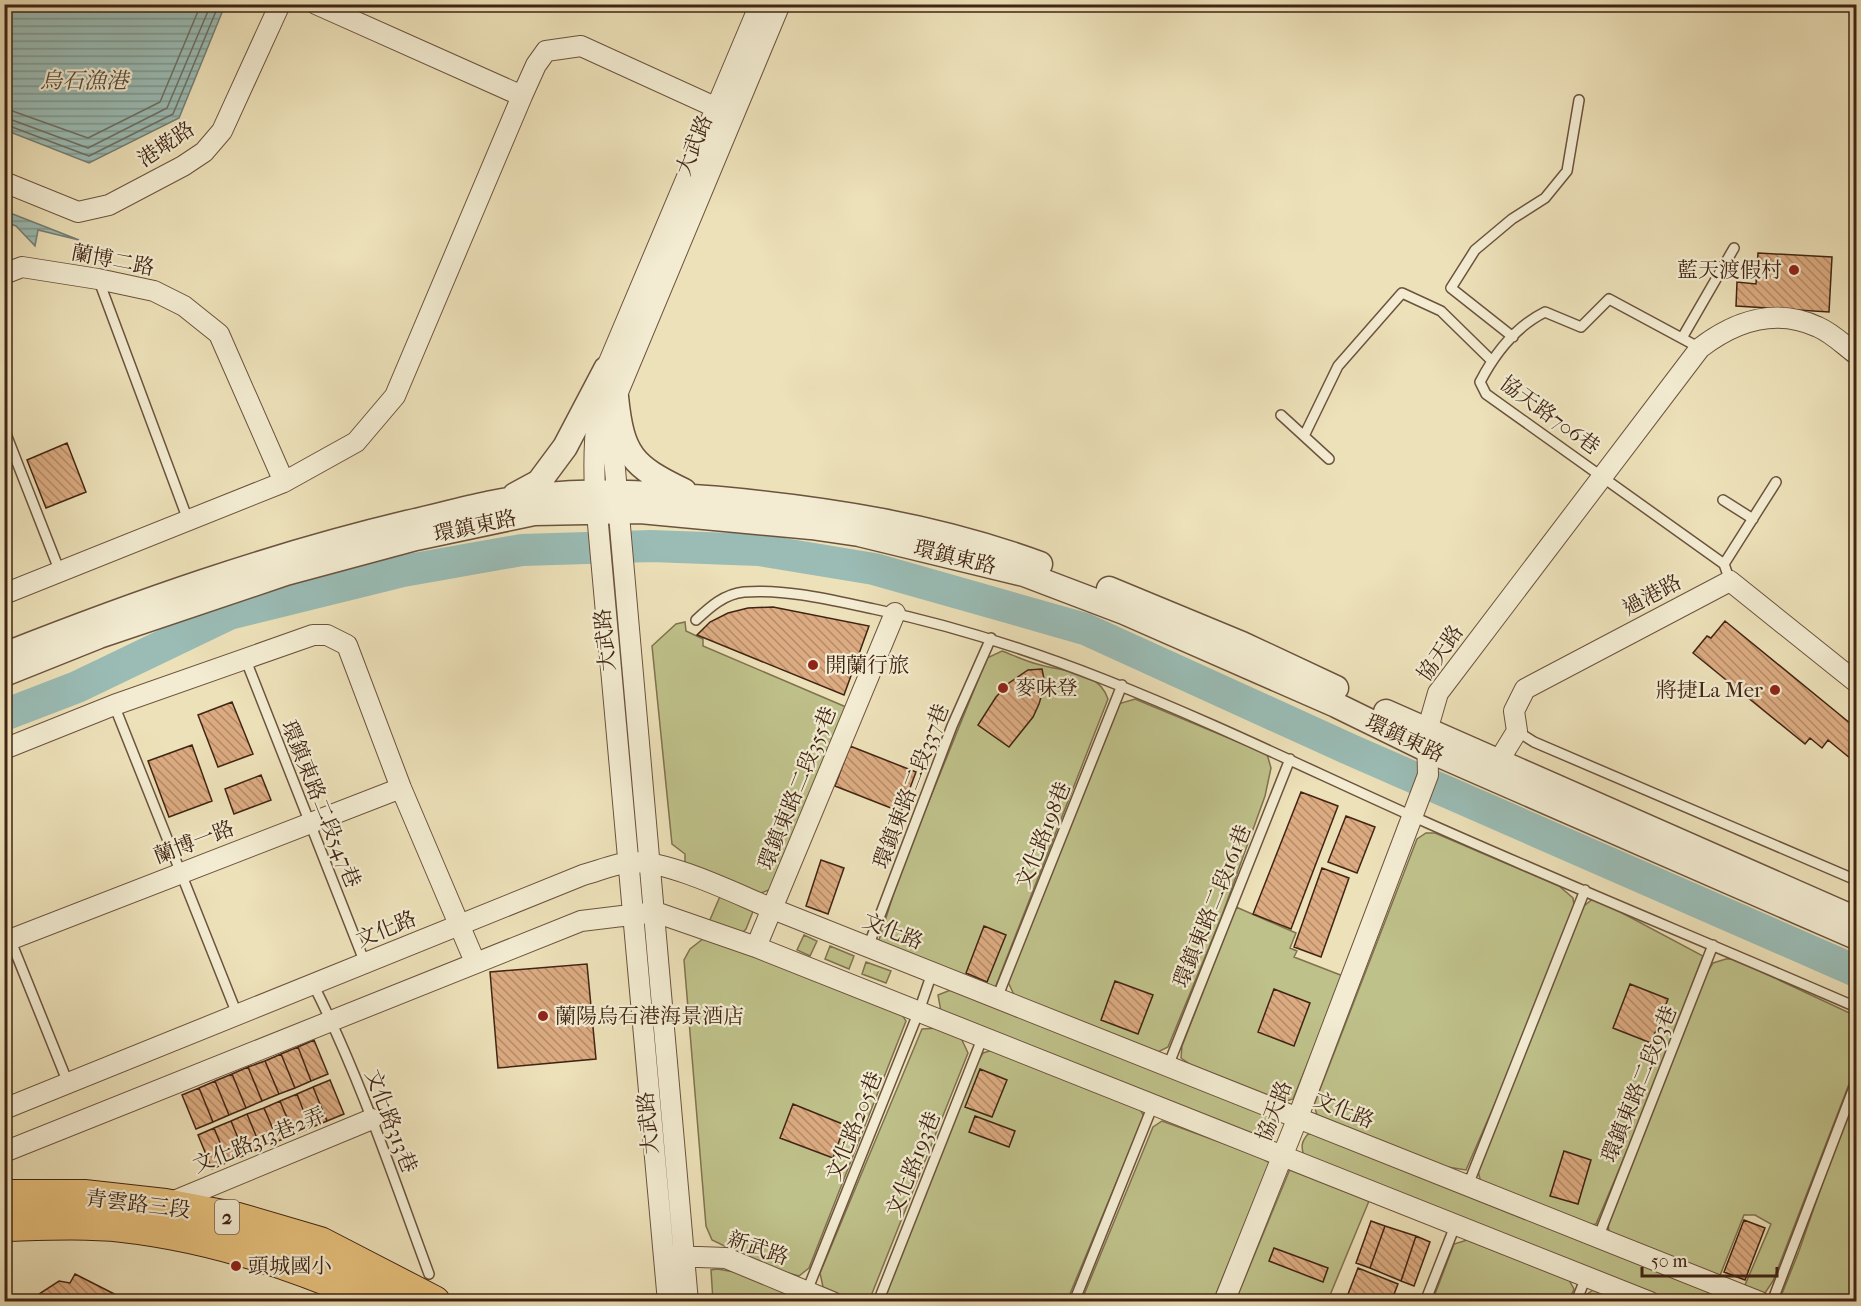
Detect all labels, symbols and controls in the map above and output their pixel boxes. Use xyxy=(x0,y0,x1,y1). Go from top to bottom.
water label: 烏石漁港 xyxy=(40,68,131,94)
street label: 大武路 xyxy=(671,111,717,179)
street label: 港墘路 xyxy=(133,116,199,172)
street label: 蘭博二路 xyxy=(69,240,157,280)
place label: 藍天渡假村 xyxy=(1677,258,1782,282)
marker: 藍天渡假村 xyxy=(1787,263,1801,277)
street label: 協天路706巷 xyxy=(1496,371,1604,459)
street label: 環鎮東路 xyxy=(431,506,519,546)
street label: 環鎮東路 xyxy=(911,535,999,579)
street label: 過港路 xyxy=(1619,570,1685,620)
street label: 大武路 xyxy=(590,608,620,672)
street label: 協天路 xyxy=(1412,620,1468,686)
place label: 開蘭行旅 xyxy=(825,653,909,677)
marker: 開蘭行旅 xyxy=(806,658,820,672)
place label: 麥味登 xyxy=(1015,676,1078,700)
place label: 將捷La Mer xyxy=(1656,678,1763,702)
marker: 麥味登 xyxy=(996,681,1010,695)
marker: 將捷La Mer xyxy=(1768,683,1782,697)
street label: 環鎮東路二段337巷 xyxy=(869,700,953,872)
street label: 環鎮東路二段355巷 xyxy=(753,703,841,873)
street label: 環鎮東路 xyxy=(1362,709,1448,767)
street label: 環鎮東路二段547巷 xyxy=(277,717,365,891)
street label: 文化路198巷 xyxy=(1011,778,1075,892)
street label: 蘭博一路 xyxy=(150,816,238,868)
street label: 環鎮東路二段161巷 xyxy=(1168,821,1256,991)
street label: 文化路 xyxy=(352,906,420,952)
street label: 文化路 xyxy=(859,908,927,954)
street label: 環鎮東路二段93巷 xyxy=(1597,1002,1681,1166)
place label: 蘭陽烏石港海景酒店 xyxy=(555,1004,744,1028)
marker: 蘭陽烏石港海景酒店 xyxy=(536,1009,550,1023)
street label: 文化路313巷 xyxy=(360,1066,422,1176)
street label: 文化路205巷 xyxy=(821,1068,887,1184)
street label: 協天路 xyxy=(1252,1077,1296,1145)
street label: 文化路 xyxy=(1310,1087,1378,1133)
street label: 大武路 xyxy=(633,1091,663,1155)
street label: 文化路313巷2弄 xyxy=(189,1103,329,1177)
street label: 文化路193巷 xyxy=(881,1108,945,1220)
street label: 青雲路三段 xyxy=(84,1186,192,1222)
road number: 2 xyxy=(215,1200,239,1234)
street label: 新武路 xyxy=(724,1226,792,1270)
scale bar xyxy=(1642,1240,1777,1278)
text: 50 m xyxy=(1651,1251,1688,1272)
place label: 頭城國小 xyxy=(248,1254,332,1278)
marker: 頭城國小 xyxy=(229,1259,243,1273)

